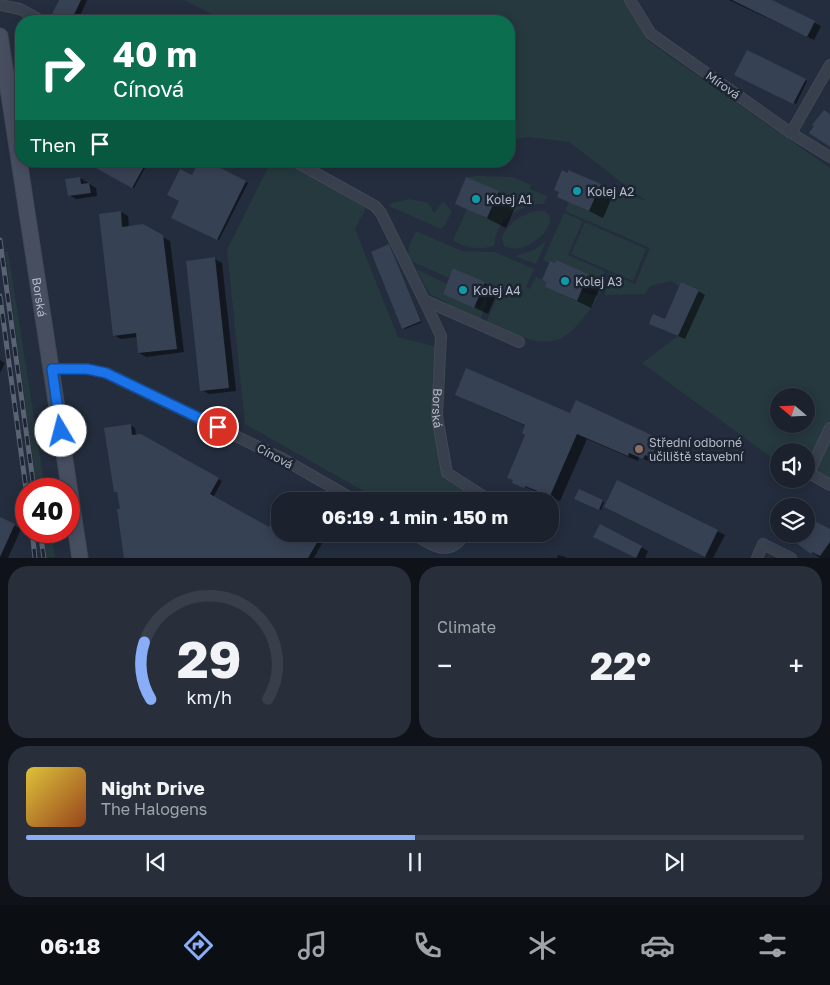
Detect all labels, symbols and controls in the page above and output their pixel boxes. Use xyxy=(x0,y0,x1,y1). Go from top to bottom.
text: 40 m xyxy=(113,33,197,75)
icon: right xyxy=(30,35,95,100)
street label: Mírová xyxy=(703,68,743,102)
text: Cínová xyxy=(113,75,184,102)
icon: arrive xyxy=(86,130,114,158)
text: Then xyxy=(30,133,76,156)
place label: Kolej A2 xyxy=(587,184,634,199)
marker: Kolej A2 xyxy=(571,185,583,197)
place label: Kolej A1 xyxy=(486,192,532,207)
marker: Kolej A1 xyxy=(470,193,482,205)
place label: Kolej A3 xyxy=(575,274,622,289)
marker: Kolej A3 xyxy=(559,275,571,287)
street label: Borská xyxy=(30,276,50,318)
place label: Kolej A4 xyxy=(473,283,521,298)
marker: Kolej A4 xyxy=(457,284,469,296)
street label: Borská xyxy=(429,388,446,429)
north arrow xyxy=(770,388,815,432)
map controls xyxy=(770,388,815,543)
position arrow xyxy=(34,404,86,456)
pin xyxy=(197,406,239,448)
icon: arrive xyxy=(204,413,232,441)
place label: Střední odborné učiliště stavební xyxy=(649,435,744,464)
street label: Cínová xyxy=(254,440,296,472)
marker: Střední odborné učiliště stavební xyxy=(633,443,645,455)
button: sound xyxy=(770,443,815,488)
speed limit sign: 40 xyxy=(15,478,80,543)
button: layers xyxy=(770,498,815,543)
text: 06:19 · 1 min · 150 m xyxy=(322,505,508,528)
text: Climate xyxy=(437,617,496,637)
text: 29 xyxy=(177,627,242,689)
text: 22° xyxy=(590,643,651,688)
text: − xyxy=(437,649,452,682)
text: + xyxy=(789,649,804,682)
text: km/h xyxy=(187,686,232,708)
text: Night Drive xyxy=(101,776,205,799)
text: The Halogens xyxy=(101,799,207,819)
icon: previous xyxy=(142,848,170,876)
icon: pause xyxy=(401,848,429,876)
icon: next xyxy=(660,848,688,876)
icon: directions xyxy=(181,928,216,963)
icon: music xyxy=(295,928,330,963)
icon: phone xyxy=(410,928,445,963)
icon: climate xyxy=(525,928,560,963)
icon: car xyxy=(640,928,675,963)
icon: filters xyxy=(755,928,790,963)
text: 06:18 xyxy=(40,932,101,959)

